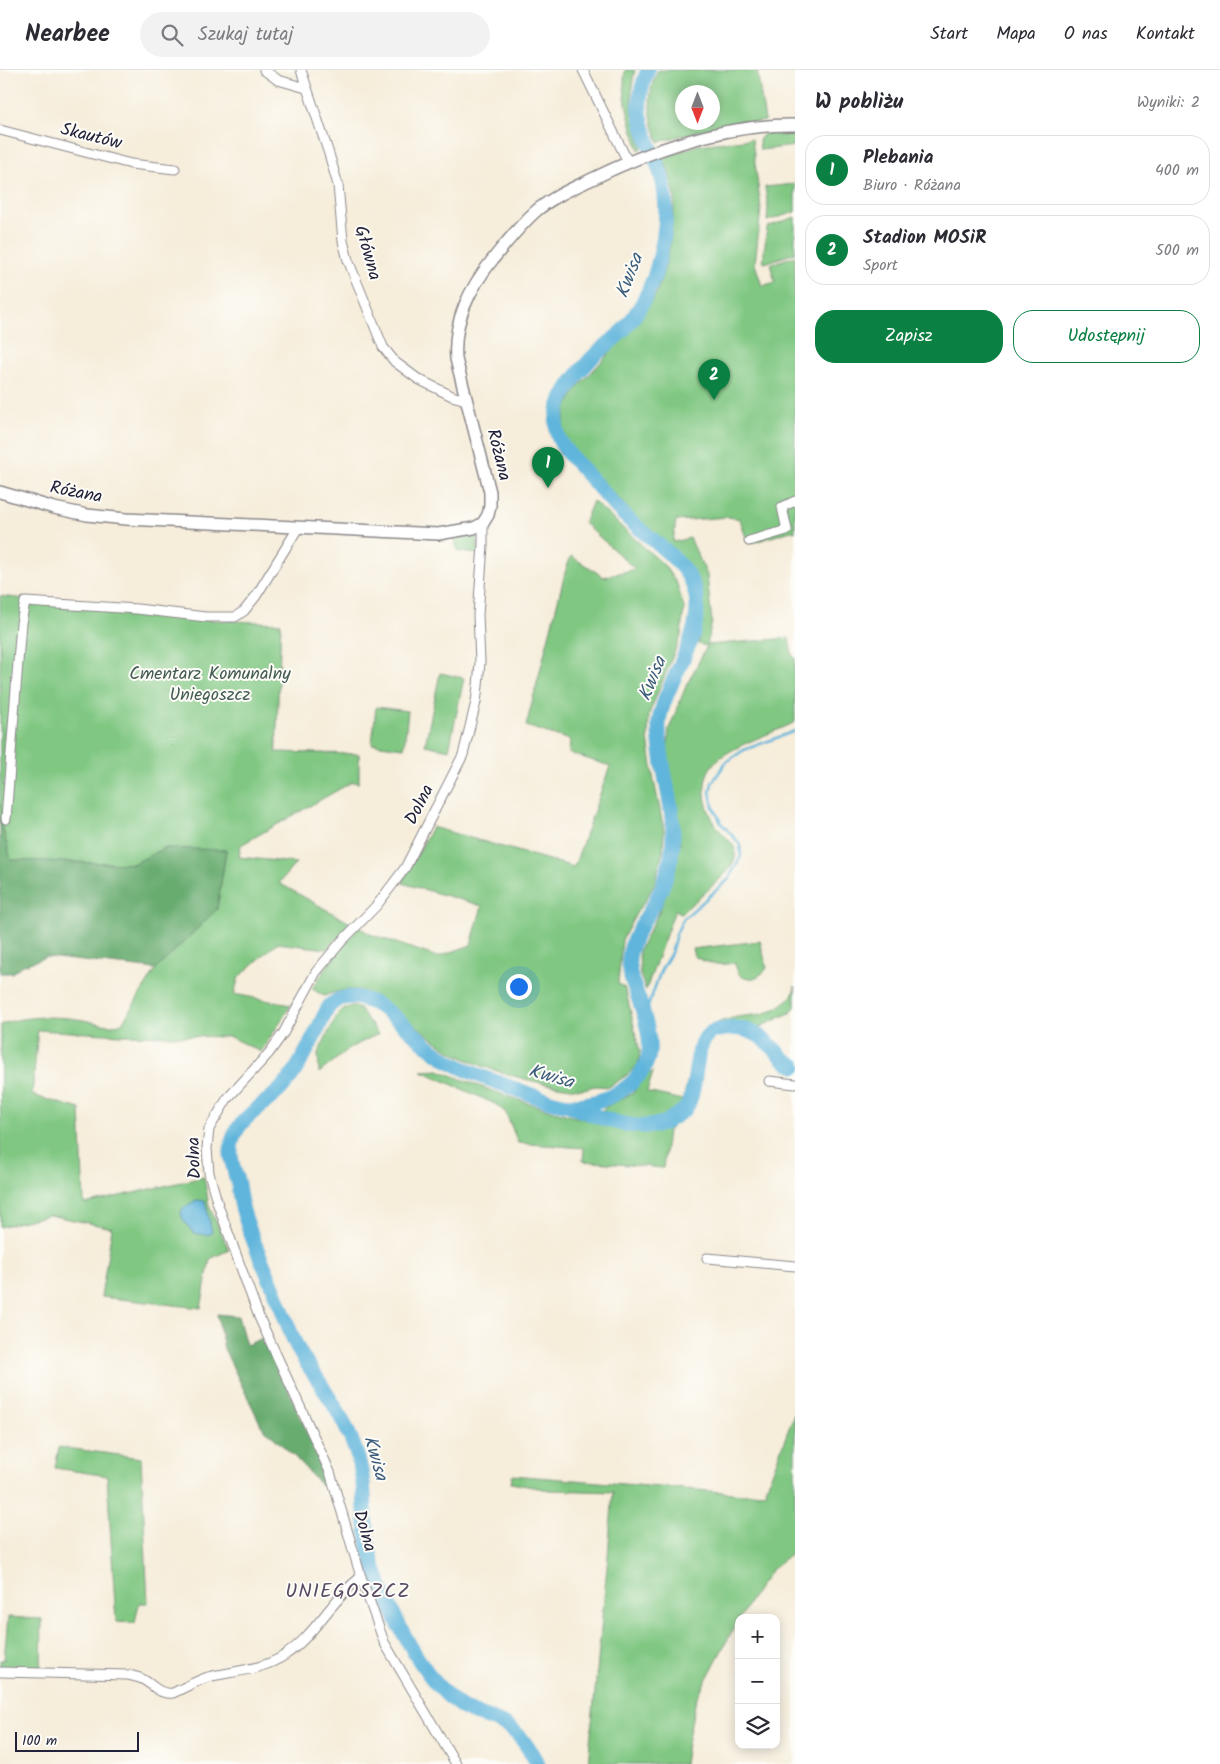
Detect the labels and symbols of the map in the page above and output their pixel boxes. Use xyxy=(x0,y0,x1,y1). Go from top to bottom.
north arrow xyxy=(675,85,720,130)
street label: Skautów xyxy=(57,115,126,159)
street label: Główna xyxy=(345,222,389,284)
water label: Kwisa xyxy=(608,248,653,303)
pin: 2 xyxy=(698,359,730,400)
street label: Różana xyxy=(478,426,518,484)
pin: 1 xyxy=(532,447,564,488)
street label: Różana xyxy=(47,474,105,512)
water label: Kwisa xyxy=(631,651,676,706)
park label: Cmentarz Komunalny Uniegoszcz xyxy=(129,660,291,710)
street label: Dolna xyxy=(397,780,443,830)
your location xyxy=(506,974,532,1000)
water label: Kwisa xyxy=(525,1056,578,1098)
street label: Dolna xyxy=(180,1136,210,1180)
water label: Kwisa xyxy=(354,1432,396,1485)
street label: Dolna xyxy=(344,1507,384,1555)
district label: UNIEGOSZCZ xyxy=(285,1576,411,1608)
scale bar xyxy=(15,1729,139,1752)

